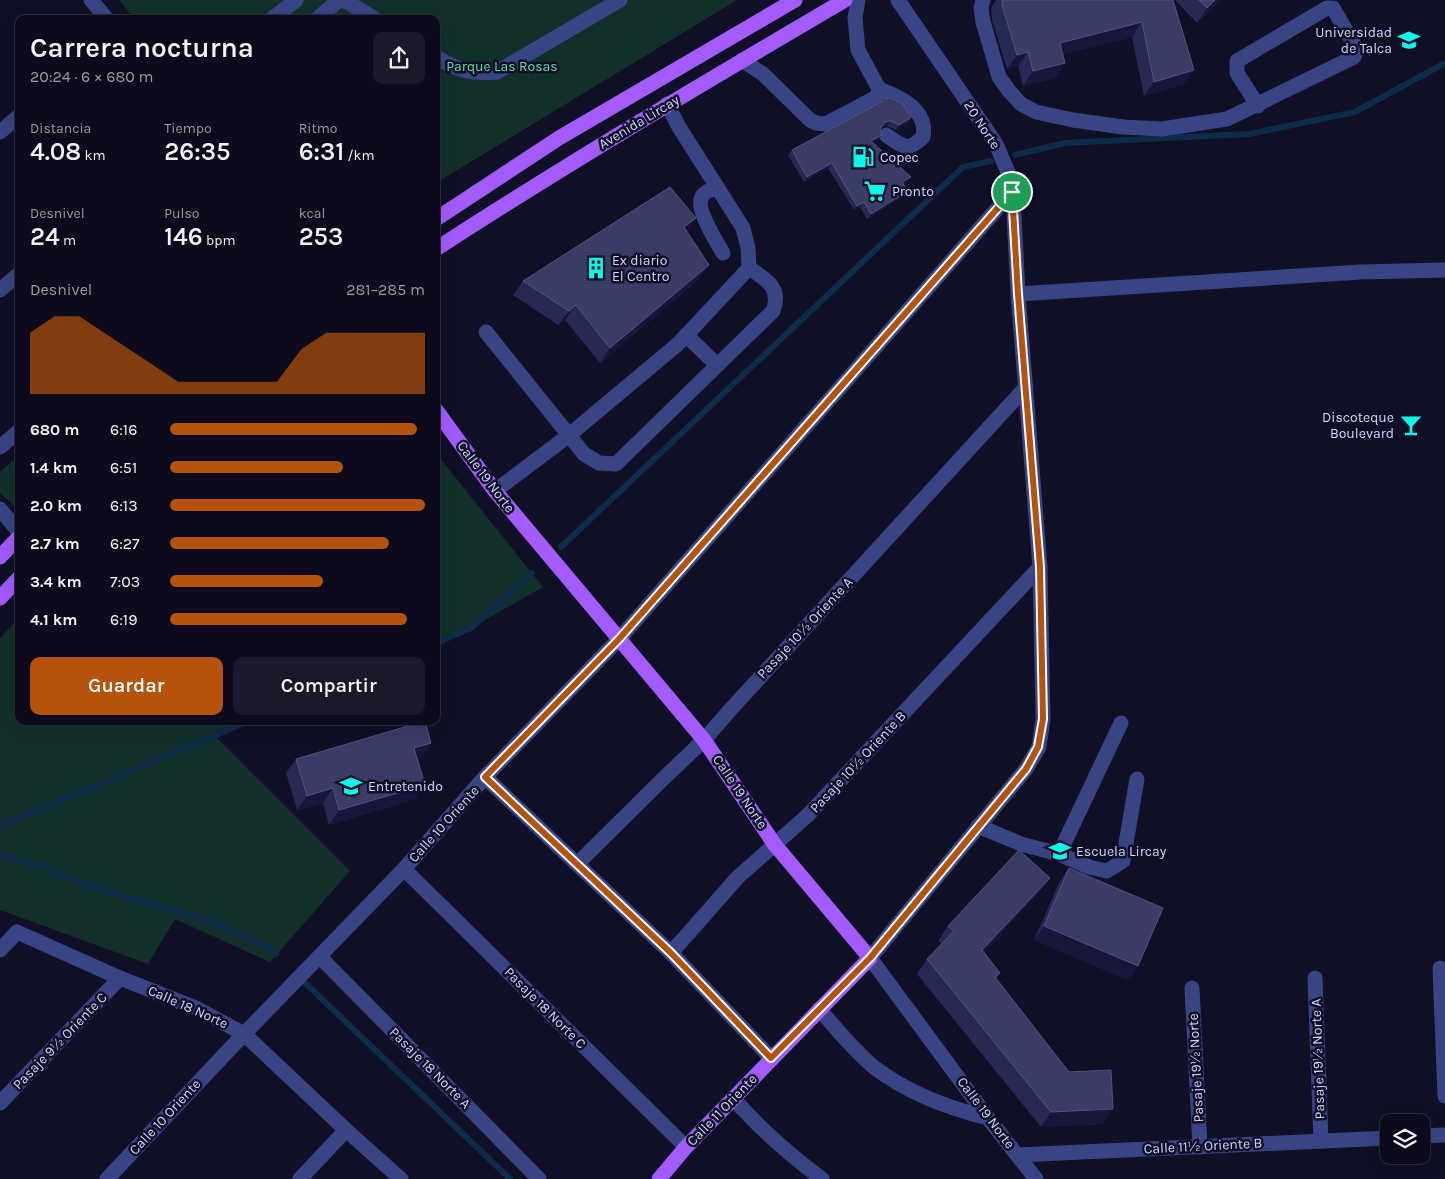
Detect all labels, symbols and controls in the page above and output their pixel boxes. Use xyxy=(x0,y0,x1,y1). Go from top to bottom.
place label: Universidad de Talca xyxy=(1315,24,1392,57)
school or university icon: Universidad de Talca xyxy=(1396,27,1422,53)
text: Carrera nocturna xyxy=(30,31,254,64)
button: share xyxy=(373,32,425,84)
park label: Parque Las Rosas xyxy=(446,58,558,75)
text: 20:24 · 6 × 680 m xyxy=(30,67,154,86)
street label: Avenida Lircay xyxy=(596,91,683,153)
street label: 20 Norte xyxy=(960,98,1004,152)
text: Distancia xyxy=(30,120,91,137)
text: Tiempo xyxy=(164,120,212,137)
text: Ritmo xyxy=(299,120,337,137)
text: 4.08 xyxy=(30,137,81,166)
text: 26:35 xyxy=(164,137,230,166)
text: 6:31 xyxy=(299,137,344,166)
fuel station icon: Copec xyxy=(850,144,876,170)
text: km xyxy=(81,147,106,164)
text: /km xyxy=(344,147,375,164)
place label: Copec xyxy=(880,149,919,166)
pin xyxy=(991,171,1033,213)
supermarket icon: Pronto xyxy=(862,178,888,204)
icon: arrive xyxy=(998,178,1026,206)
place label: Pronto xyxy=(892,183,934,200)
text: Desnivel xyxy=(30,205,85,222)
text: Pulso xyxy=(164,205,199,222)
text: kcal xyxy=(299,205,325,222)
text: 24 xyxy=(30,222,60,251)
text: 146 xyxy=(164,222,203,251)
text: 253 xyxy=(299,222,343,251)
text: m xyxy=(60,232,76,249)
text: bpm xyxy=(203,232,236,249)
place label: Ex diario El Centro xyxy=(612,252,669,285)
building icon: Ex diario El Centro xyxy=(583,255,609,281)
text: Desnivel xyxy=(30,280,92,299)
text: 281–285 m xyxy=(346,280,425,299)
place label: Discoteque Boulevard xyxy=(1322,409,1394,442)
bar icon: Discoteque Boulevard xyxy=(1398,412,1424,438)
text: 680 m xyxy=(30,420,79,439)
text: 6:16 xyxy=(110,420,137,439)
street label: Calle 19 Norte xyxy=(453,438,519,516)
text: 1.4 km xyxy=(30,458,77,477)
text: 6:51 xyxy=(110,458,137,477)
text: 2.0 km xyxy=(30,496,82,515)
text: 6:13 xyxy=(110,496,138,515)
text: 2.7 km xyxy=(30,534,80,553)
text: 6:27 xyxy=(110,534,140,553)
text: 3.4 km xyxy=(30,572,82,591)
text: 7:03 xyxy=(110,572,140,591)
street label: Pasaje 10½ Oriente A xyxy=(754,574,856,682)
text: 4.1 km xyxy=(30,610,77,629)
text: 6:19 xyxy=(110,610,137,629)
button: Guardar xyxy=(30,657,223,715)
button: Compartir xyxy=(233,657,425,715)
street label: Pasaje 10½ Oriente B xyxy=(806,708,910,816)
street label: Calle 19 Norte xyxy=(709,752,771,832)
school or university icon: Entretenido xyxy=(338,773,364,799)
place label: Entretenido xyxy=(368,778,443,795)
street label: Calle 10 Oriente xyxy=(405,782,483,866)
school or university icon: Escuela Lircay xyxy=(1047,838,1073,864)
place label: Escuela Lircay xyxy=(1076,843,1167,860)
street label: Pasaje 18 Norte C xyxy=(501,964,589,1052)
street label: Calle 18 Norte xyxy=(145,982,231,1032)
street label: Pasaje 9½ Oriente C xyxy=(9,989,111,1093)
street label: Pasaje 19½ Norte A xyxy=(1307,998,1329,1120)
street label: Pasaje 19½ Norte xyxy=(1185,1013,1207,1123)
street label: Pasaje 18 Norte A xyxy=(386,1024,474,1112)
street label: Calle 11 Oriente xyxy=(683,1070,761,1150)
street label: Calle 19 Norte xyxy=(953,1074,1019,1152)
street label: Calle 10 Oriente xyxy=(126,1076,204,1158)
map controls xyxy=(1380,1114,1430,1164)
button: layers xyxy=(1380,1114,1430,1164)
street label: Calle 11½ Oriente B xyxy=(1143,1134,1263,1158)

